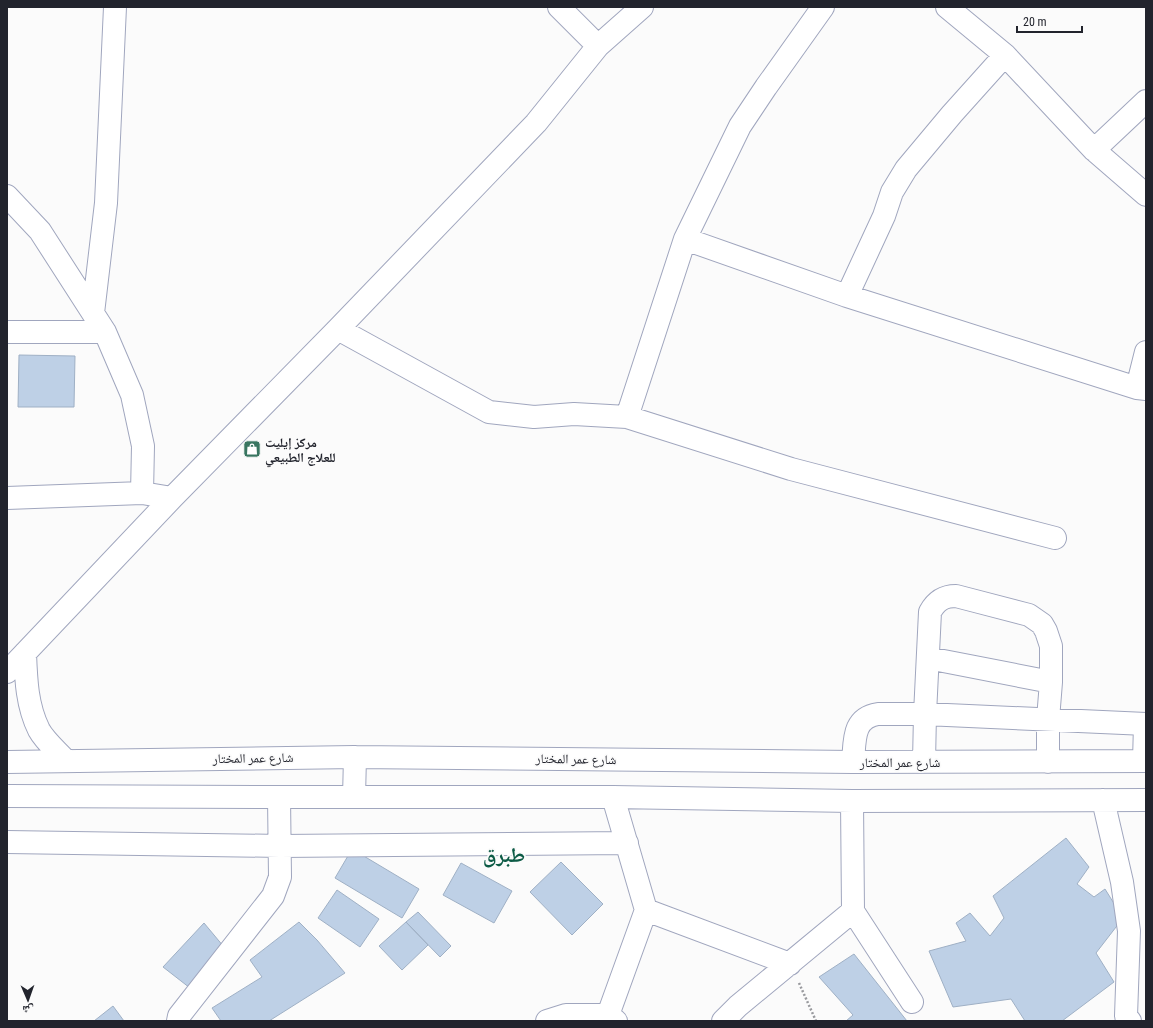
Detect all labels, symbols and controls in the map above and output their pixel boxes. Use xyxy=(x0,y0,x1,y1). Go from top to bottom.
scale bar xyxy=(1017,8,1082,34)
text: 20 m xyxy=(1023,15,1047,29)
place label: مركز إيليت للعلاج الطبيعي xyxy=(265,435,336,468)
shop icon: مركز إيليت للعلاج الطبيعي xyxy=(242,439,262,459)
street label: شارع عمر المختار xyxy=(212,750,294,768)
street label: شارع عمر المختار xyxy=(534,751,616,769)
street label: شارع عمر المختار xyxy=(859,755,940,772)
district label: طبرق xyxy=(483,843,525,868)
north arrow xyxy=(8,980,48,1020)
text: ش xyxy=(22,1002,34,1016)

